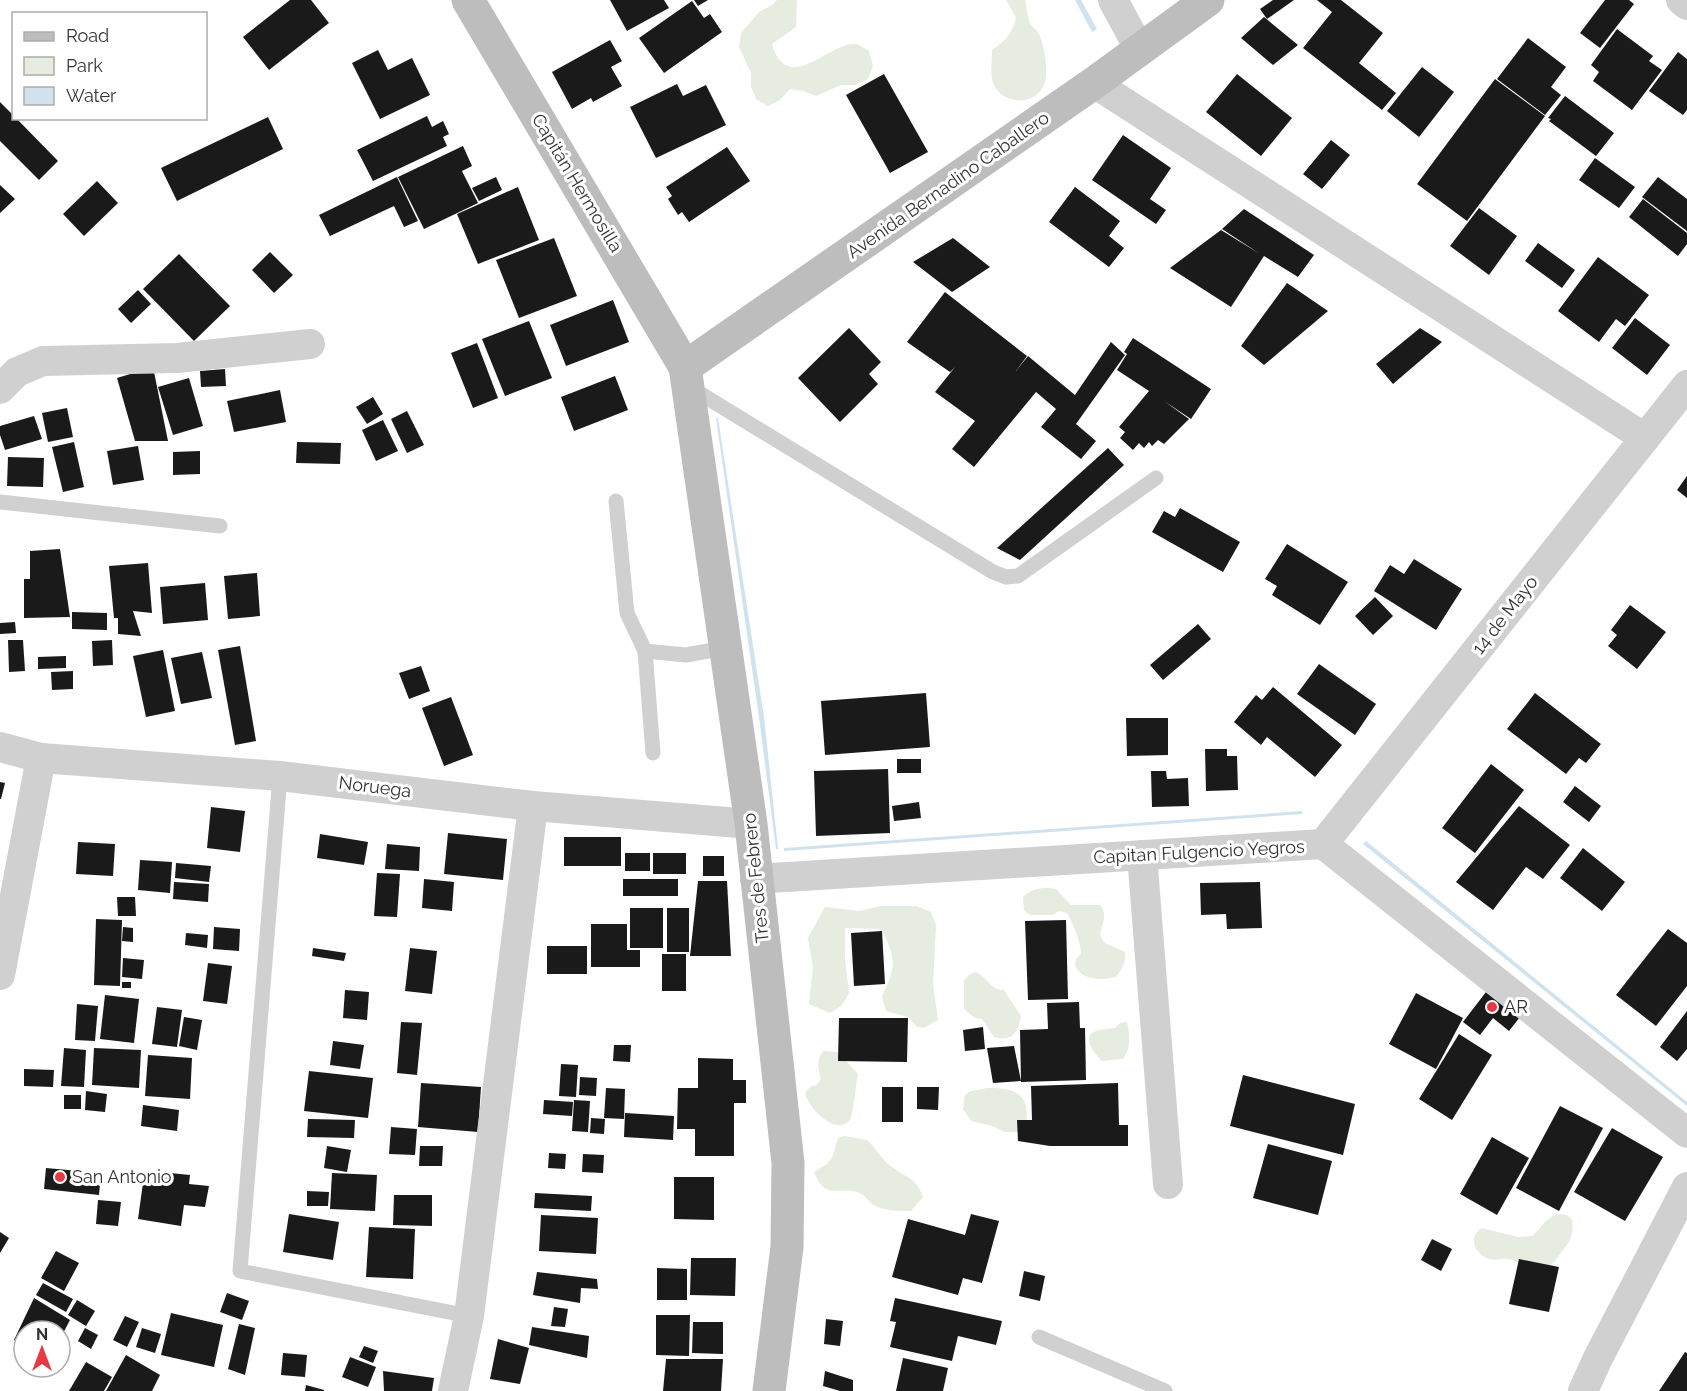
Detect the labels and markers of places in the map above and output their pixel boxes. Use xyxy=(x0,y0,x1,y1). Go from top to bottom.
place label: AR xyxy=(1504,996,1528,1017)
marker: AR xyxy=(1485,1000,1499,1014)
place label: San Antonio xyxy=(72,1166,172,1187)
marker: San Antonio xyxy=(53,1170,67,1184)

